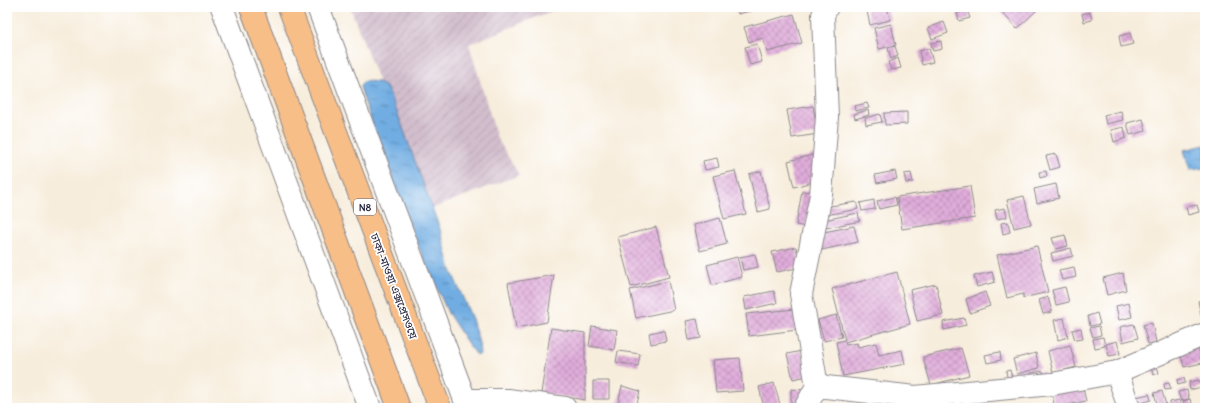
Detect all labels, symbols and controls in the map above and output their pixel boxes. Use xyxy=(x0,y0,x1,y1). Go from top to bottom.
road number: N8 xyxy=(354,199,376,215)
street label: ঢাকা-মাওয়া এক্সপ্রেসওয়ে xyxy=(367,230,421,341)

